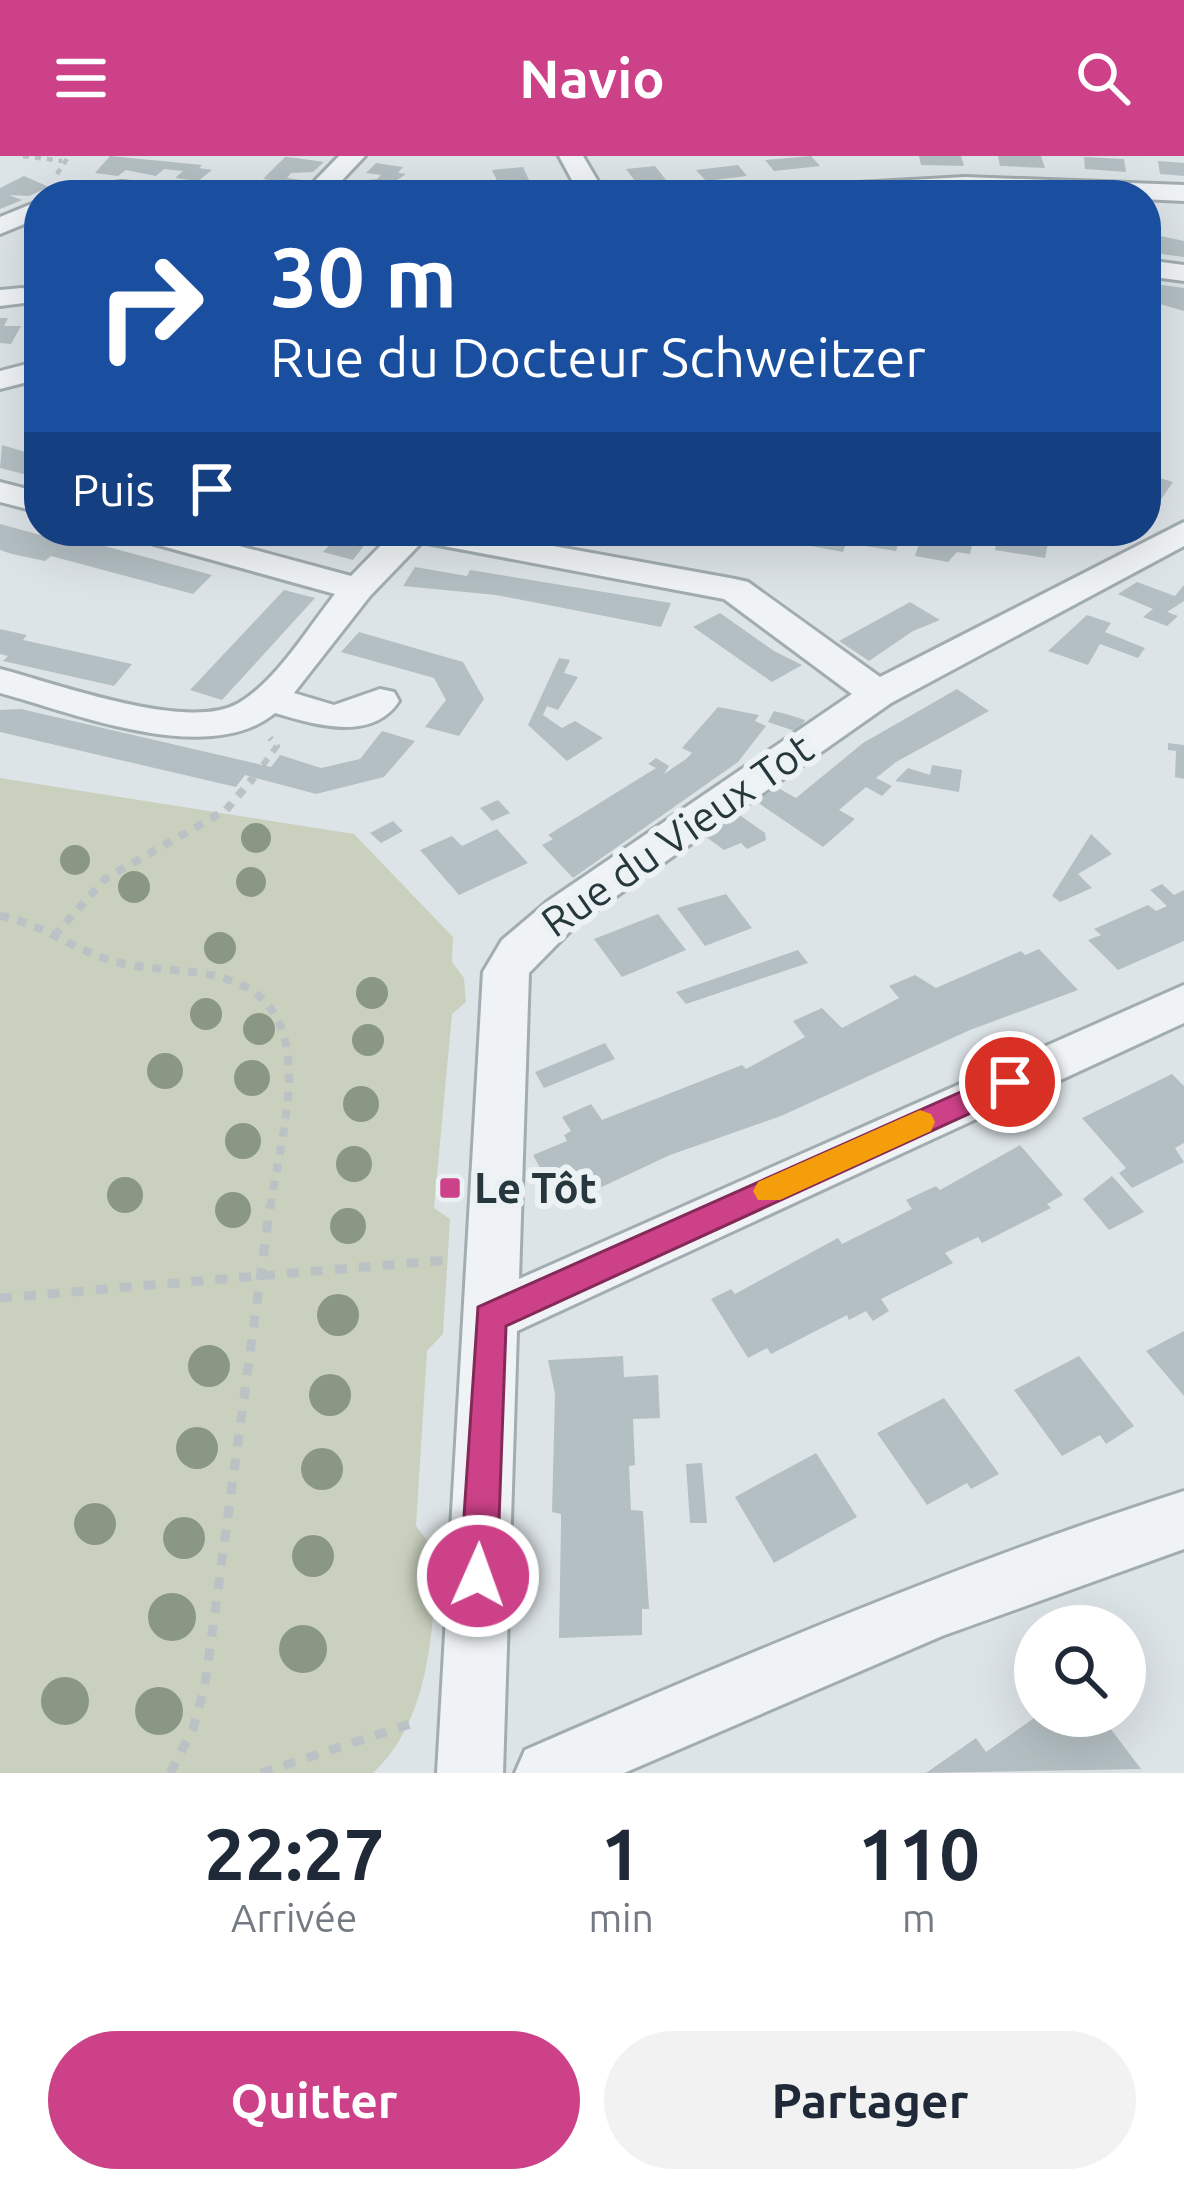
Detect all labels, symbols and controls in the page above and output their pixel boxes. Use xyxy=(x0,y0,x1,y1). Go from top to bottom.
icon: menu xyxy=(48,45,114,111)
icon: search xyxy=(1070,45,1136,111)
text: Navio xyxy=(519,48,665,108)
icon: right xyxy=(72,228,228,384)
text: 30 m xyxy=(270,229,457,323)
text: Rue du Docteur Schweitzer xyxy=(270,327,926,387)
icon: arrive xyxy=(179,456,245,522)
text: Puis xyxy=(72,464,155,515)
street label: Rue du Vieux Tot xyxy=(532,724,821,946)
pin xyxy=(959,1031,1061,1133)
icon: arrive xyxy=(977,1049,1043,1115)
place label: Le Tôt xyxy=(474,1164,597,1211)
marker: Le Tôt xyxy=(437,1175,463,1201)
position arrow xyxy=(415,1513,541,1639)
map controls xyxy=(1014,1605,1146,1737)
button: search xyxy=(1014,1605,1146,1737)
text: 22:27 xyxy=(204,1813,384,1894)
text: 1 xyxy=(601,1813,641,1894)
text: 110 xyxy=(858,1813,980,1894)
text: Arrivée xyxy=(231,1896,357,1939)
text: min xyxy=(588,1896,654,1939)
text: m xyxy=(902,1896,936,1939)
button: Quitter xyxy=(48,2031,580,2169)
button: Partager xyxy=(604,2031,1136,2169)

